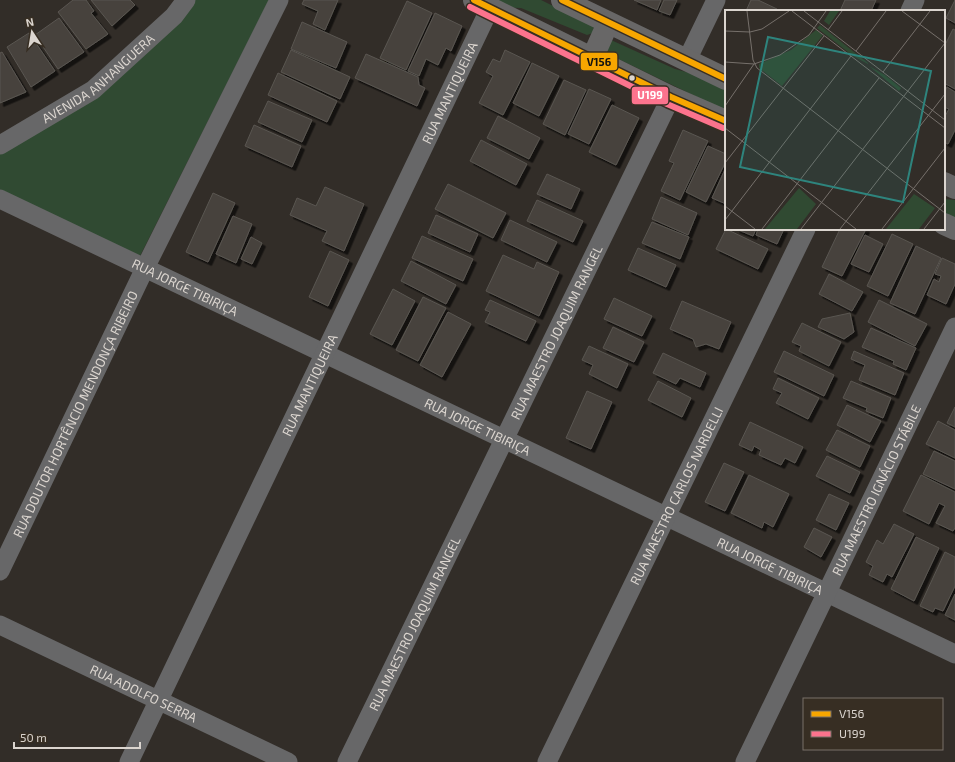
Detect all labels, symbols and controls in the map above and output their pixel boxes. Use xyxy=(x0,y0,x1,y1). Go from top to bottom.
inset map xyxy=(725,10,945,230)
north arrow xyxy=(12,12,52,52)
text: N xyxy=(25,15,35,29)
street label: AVENIDA ANHANGUERA xyxy=(39,30,157,126)
street label: RUA MANTIQUEIRA xyxy=(418,39,481,146)
line badge: V156 xyxy=(580,52,618,71)
text: V156 xyxy=(587,55,612,68)
unlabelled marker xyxy=(627,73,637,83)
line badge: U199 xyxy=(631,86,669,105)
text: U199 xyxy=(637,88,663,101)
street label: RUA MAESTRO JOAQUIM RANGEL xyxy=(507,242,606,422)
street label: RUA JORGE TIBIRIÇA xyxy=(129,255,241,319)
street label: RUA DOUTOR HORTÊNCIO MENDONÇA RIBEIRO xyxy=(9,288,141,540)
street label: RUA MANTIQUEIRA xyxy=(278,331,341,439)
street label: RUA JORGE TIBIRIÇA xyxy=(422,394,533,459)
street label: RUA MAESTRO IGNÁCIO STÁBILE xyxy=(828,402,924,578)
street label: RUA MAESTRO CARLOS NARDELLI xyxy=(626,404,726,587)
street label: RUA MAESTRO JOAQUIM RANGEL xyxy=(365,533,464,713)
street label: RUA JORGE TIBIRIÇA xyxy=(714,534,826,598)
street label: RUA ADOLFO SERRA xyxy=(88,661,200,726)
legend xyxy=(803,698,943,750)
text: V156 xyxy=(839,706,865,720)
scale bar xyxy=(14,724,140,750)
text: U199 xyxy=(839,726,866,740)
text: 50 m xyxy=(20,730,47,744)

